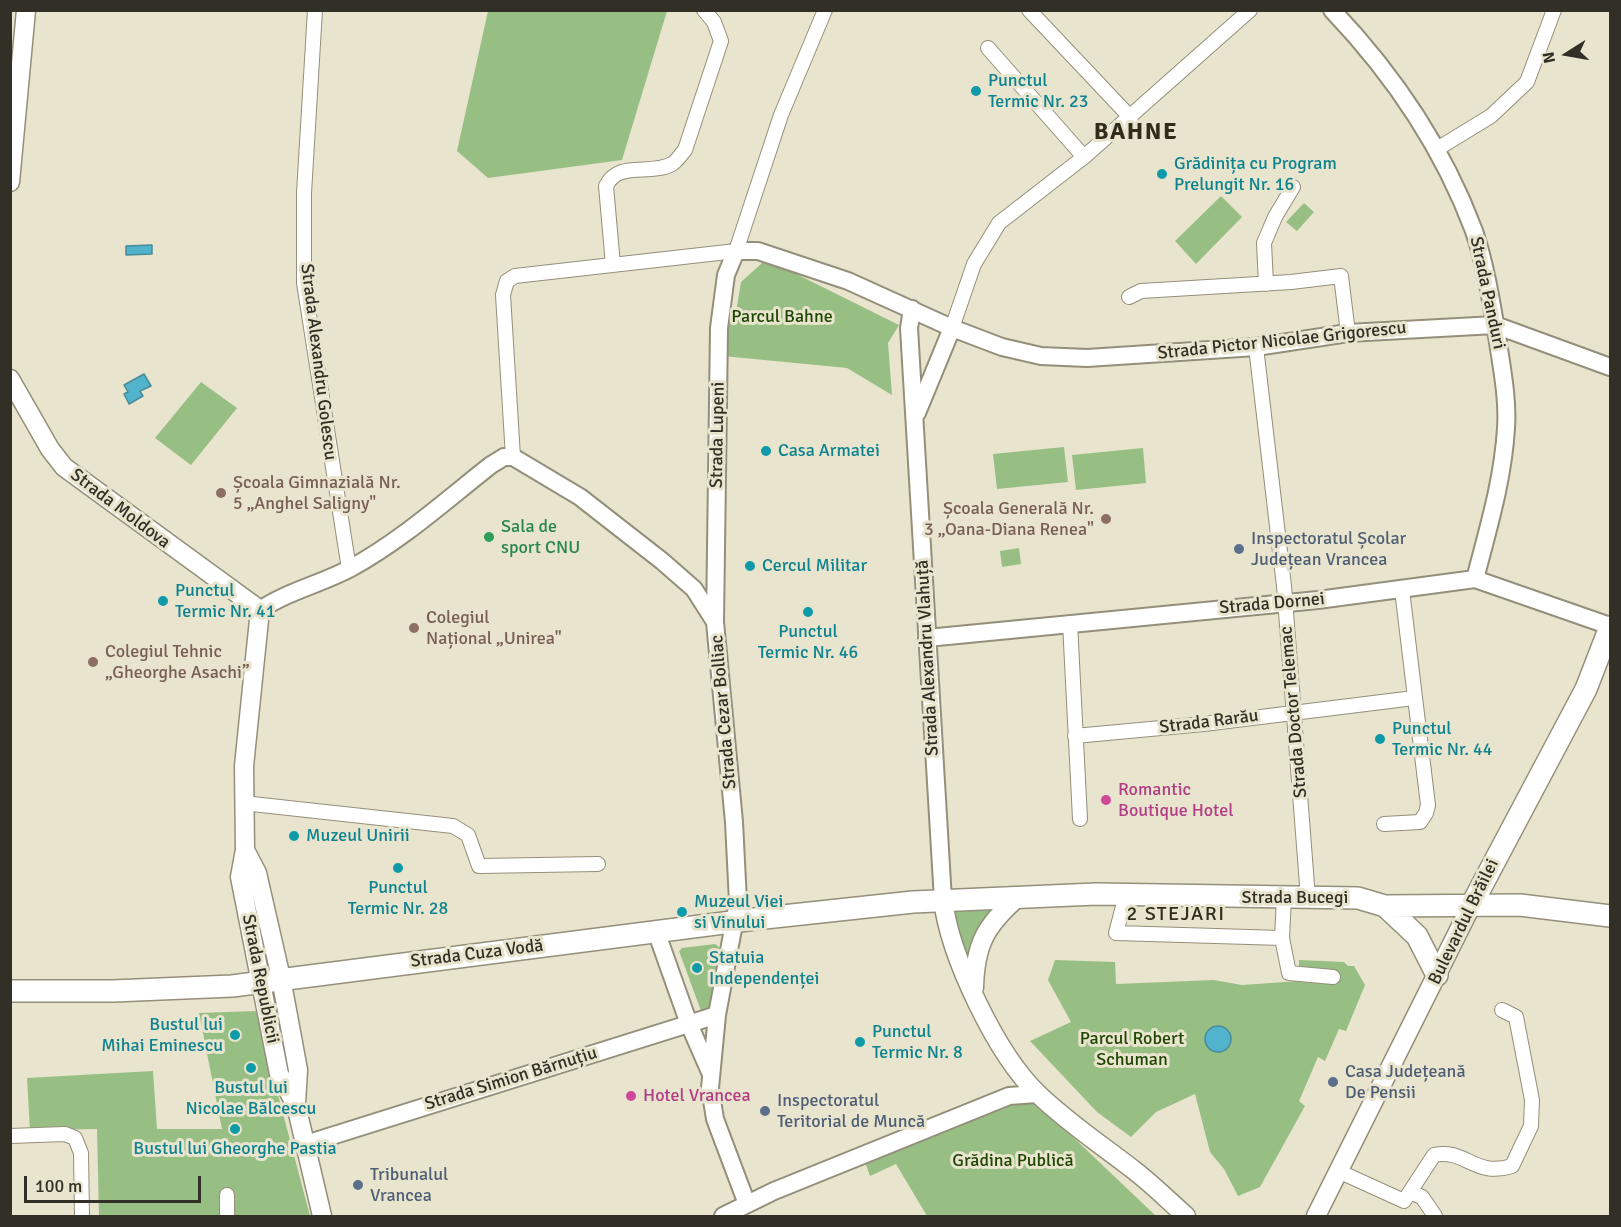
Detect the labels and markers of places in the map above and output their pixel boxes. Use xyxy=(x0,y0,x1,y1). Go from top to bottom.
place label: Punctul Termic Nr. 23 xyxy=(988,70,1088,112)
marker: Punctul Termic Nr. 23 xyxy=(969,84,983,98)
place label: Grădinița cu Program Prelungit Nr. 16 xyxy=(1174,153,1337,195)
marker: Grădinița cu Program Prelungit Nr. 16 xyxy=(1155,167,1169,181)
place label: Casa Armatei xyxy=(778,440,880,462)
marker: Casa Armatei xyxy=(759,444,773,458)
place label: Școala Gimnazială Nr. 5 „Anghel Saligny" xyxy=(233,472,401,514)
marker: Școala Gimnazială Nr. 5 „Anghel Saligny" xyxy=(214,486,228,500)
place label: Școala Generală Nr. 3 „Oana-Diana Renea" xyxy=(924,498,1094,540)
marker: Școala Generală Nr. 3 „Oana-Diana Renea" xyxy=(1099,512,1113,526)
place label: Sala de sport CNU xyxy=(501,516,580,558)
place label: Inspectoratul Școlar Județean Vrancea xyxy=(1251,528,1406,570)
marker: Sala de sport CNU xyxy=(482,530,496,544)
marker: Inspectoratul Școlar Județean Vrancea xyxy=(1232,542,1246,556)
place label: Cercul Militar xyxy=(762,555,867,577)
marker: Cercul Militar xyxy=(743,559,757,573)
place label: Punctul Termic Nr. 41 xyxy=(175,580,275,622)
marker: Punctul Termic Nr. 41 xyxy=(156,594,170,608)
marker: Punctul Termic Nr. 46 xyxy=(801,605,815,619)
place label: Colegiul Național „Unirea" xyxy=(426,607,562,650)
marker: Colegiul Național „Unirea" xyxy=(407,621,421,635)
place label: Punctul Termic Nr. 46 xyxy=(758,621,858,664)
place label: Colegiul Tehnic „Gheorghe Asachi” xyxy=(105,641,250,684)
marker: Colegiul Tehnic „Gheorghe Asachi” xyxy=(86,655,100,669)
place label: Punctul Termic Nr. 44 xyxy=(1392,718,1492,760)
marker: Punctul Termic Nr. 44 xyxy=(1373,732,1387,746)
place label: Romantic Boutique Hotel xyxy=(1118,779,1233,822)
marker: Romantic Boutique Hotel xyxy=(1099,793,1113,807)
place label: Muzeul Unirii xyxy=(306,825,410,847)
marker: Muzeul Unirii xyxy=(287,829,301,843)
marker: Punctul Termic Nr. 28 xyxy=(391,861,405,875)
place label: Punctul Termic Nr. 28 xyxy=(348,877,448,920)
place label: Muzeul Viei si Vinului xyxy=(694,891,783,934)
marker: Muzeul Viei si Vinului xyxy=(675,905,689,919)
place label: Statuia Independenței xyxy=(709,947,819,990)
marker: Statuia Independenței xyxy=(690,961,704,975)
place label: Bustul lui Mihai Eminescu xyxy=(101,1014,223,1056)
place label: Punctul Termic Nr. 8 xyxy=(872,1021,963,1064)
marker: Bustul lui Mihai Eminescu xyxy=(228,1028,242,1042)
marker: Punctul Termic Nr. 8 xyxy=(853,1035,867,1049)
marker: Bustul lui Nicolae Bălcescu xyxy=(244,1061,258,1075)
place label: Casa Județeană De Pensii xyxy=(1345,1061,1466,1104)
marker: Casa Județeană De Pensii xyxy=(1326,1075,1340,1089)
place label: Bustul lui Nicolae Bălcescu xyxy=(186,1077,316,1120)
place label: Hotel Vrancea xyxy=(643,1085,751,1107)
marker: Hotel Vrancea xyxy=(624,1089,638,1103)
place label: Inspectoratul Teritorial de Muncă xyxy=(777,1090,925,1132)
marker: Inspectoratul Teritorial de Muncă xyxy=(758,1104,772,1118)
marker: Bustul lui Gheorghe Pastia xyxy=(228,1122,242,1136)
place label: Bustul lui Gheorghe Pastia xyxy=(133,1138,337,1160)
place label: Tribunalul Vrancea xyxy=(370,1164,448,1206)
marker: Tribunalul Vrancea xyxy=(351,1178,365,1192)

